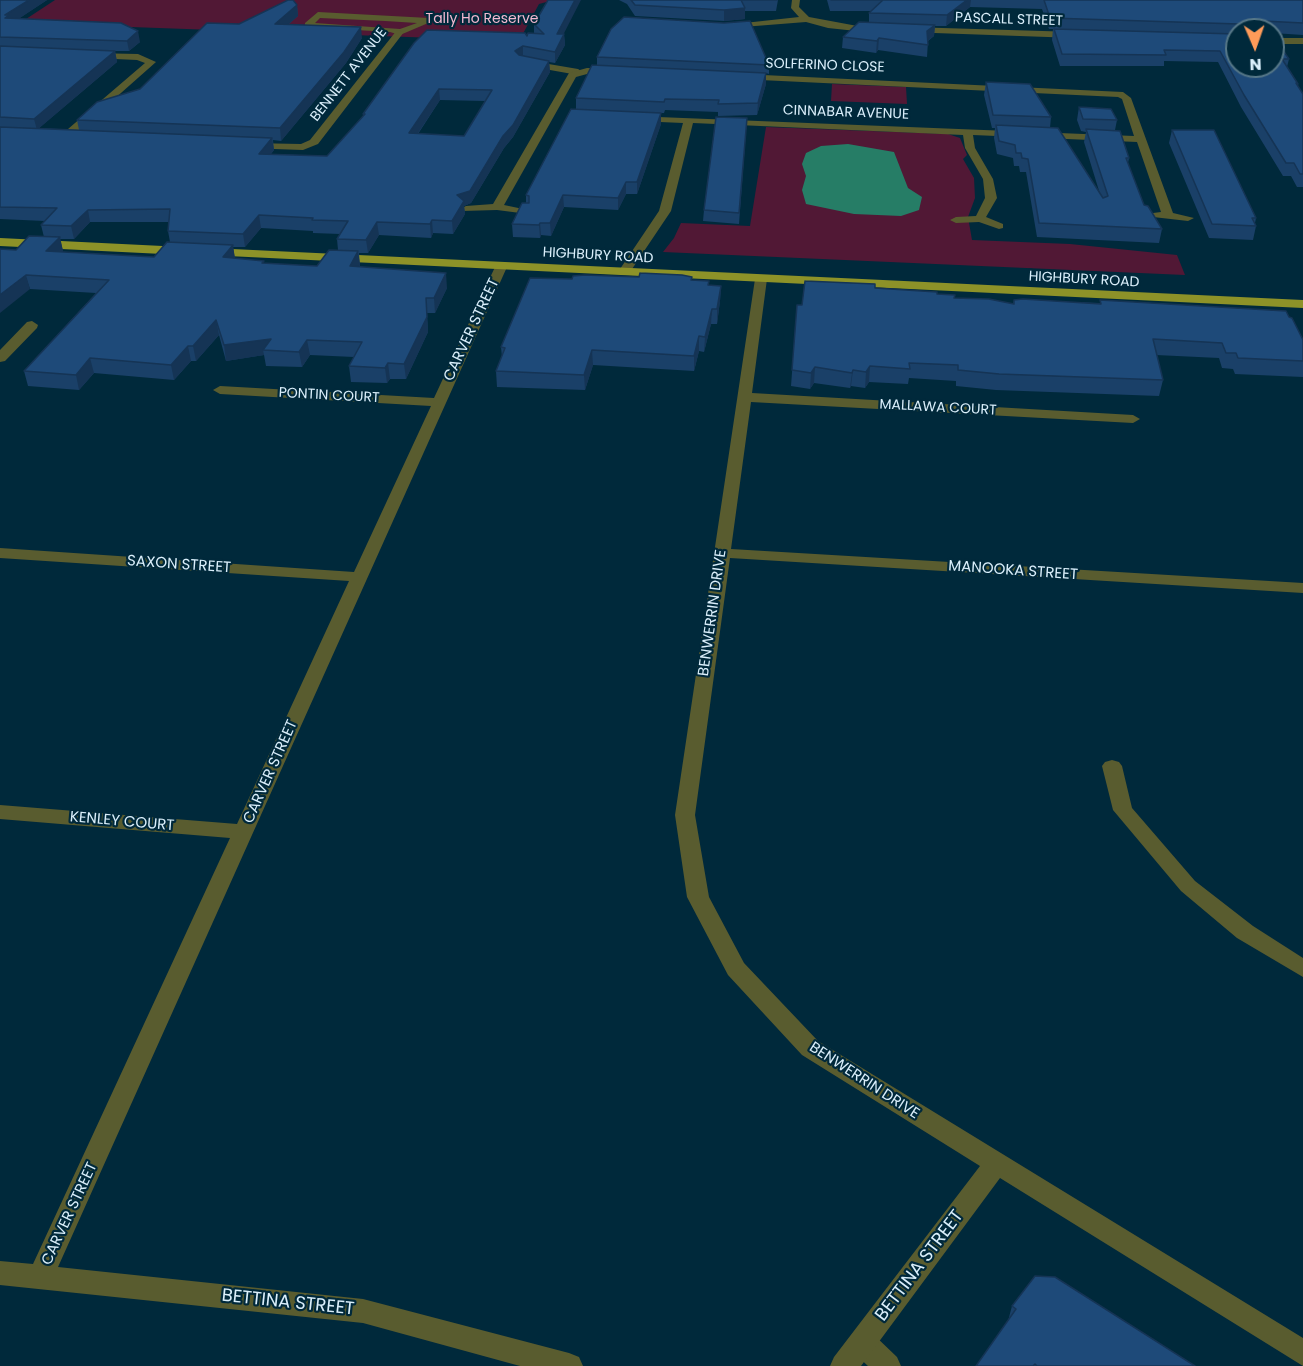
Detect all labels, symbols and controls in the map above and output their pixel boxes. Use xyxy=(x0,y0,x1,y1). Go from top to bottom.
street label: PASCALL STREET xyxy=(955,10,1063,30)
park label: Tally Ho Reserve xyxy=(426,11,538,27)
north arrow xyxy=(1225,18,1285,78)
street label: BENNETT AVENUE xyxy=(307,25,391,125)
text: N xyxy=(1249,53,1262,76)
street label: SOLFERINO CLOSE xyxy=(765,56,885,76)
street label: CINNABAR AVENUE xyxy=(783,102,909,124)
street label: HIGHBURY ROAD xyxy=(542,245,654,267)
street label: HIGHBURY ROAD xyxy=(1028,269,1140,291)
street label: CARVER STREET xyxy=(440,276,504,384)
street label: PONTIN COURT xyxy=(278,385,380,407)
street label: MALLAWA COURT xyxy=(879,397,997,419)
street label: BENWERRIN DRIVE xyxy=(695,549,731,677)
street label: SAXON STREET xyxy=(126,552,232,578)
street label: MANOOKA STREET xyxy=(948,557,1078,585)
street label: CARVER STREET xyxy=(240,717,302,827)
street label: KENLEY COURT xyxy=(69,808,175,836)
street label: BENWERRIN DRIVE xyxy=(806,1039,922,1123)
street label: CARVER STREET xyxy=(38,1160,102,1268)
street label: BETTINA STREET xyxy=(871,1206,969,1326)
street label: BETTINA STREET xyxy=(221,1285,355,1321)

